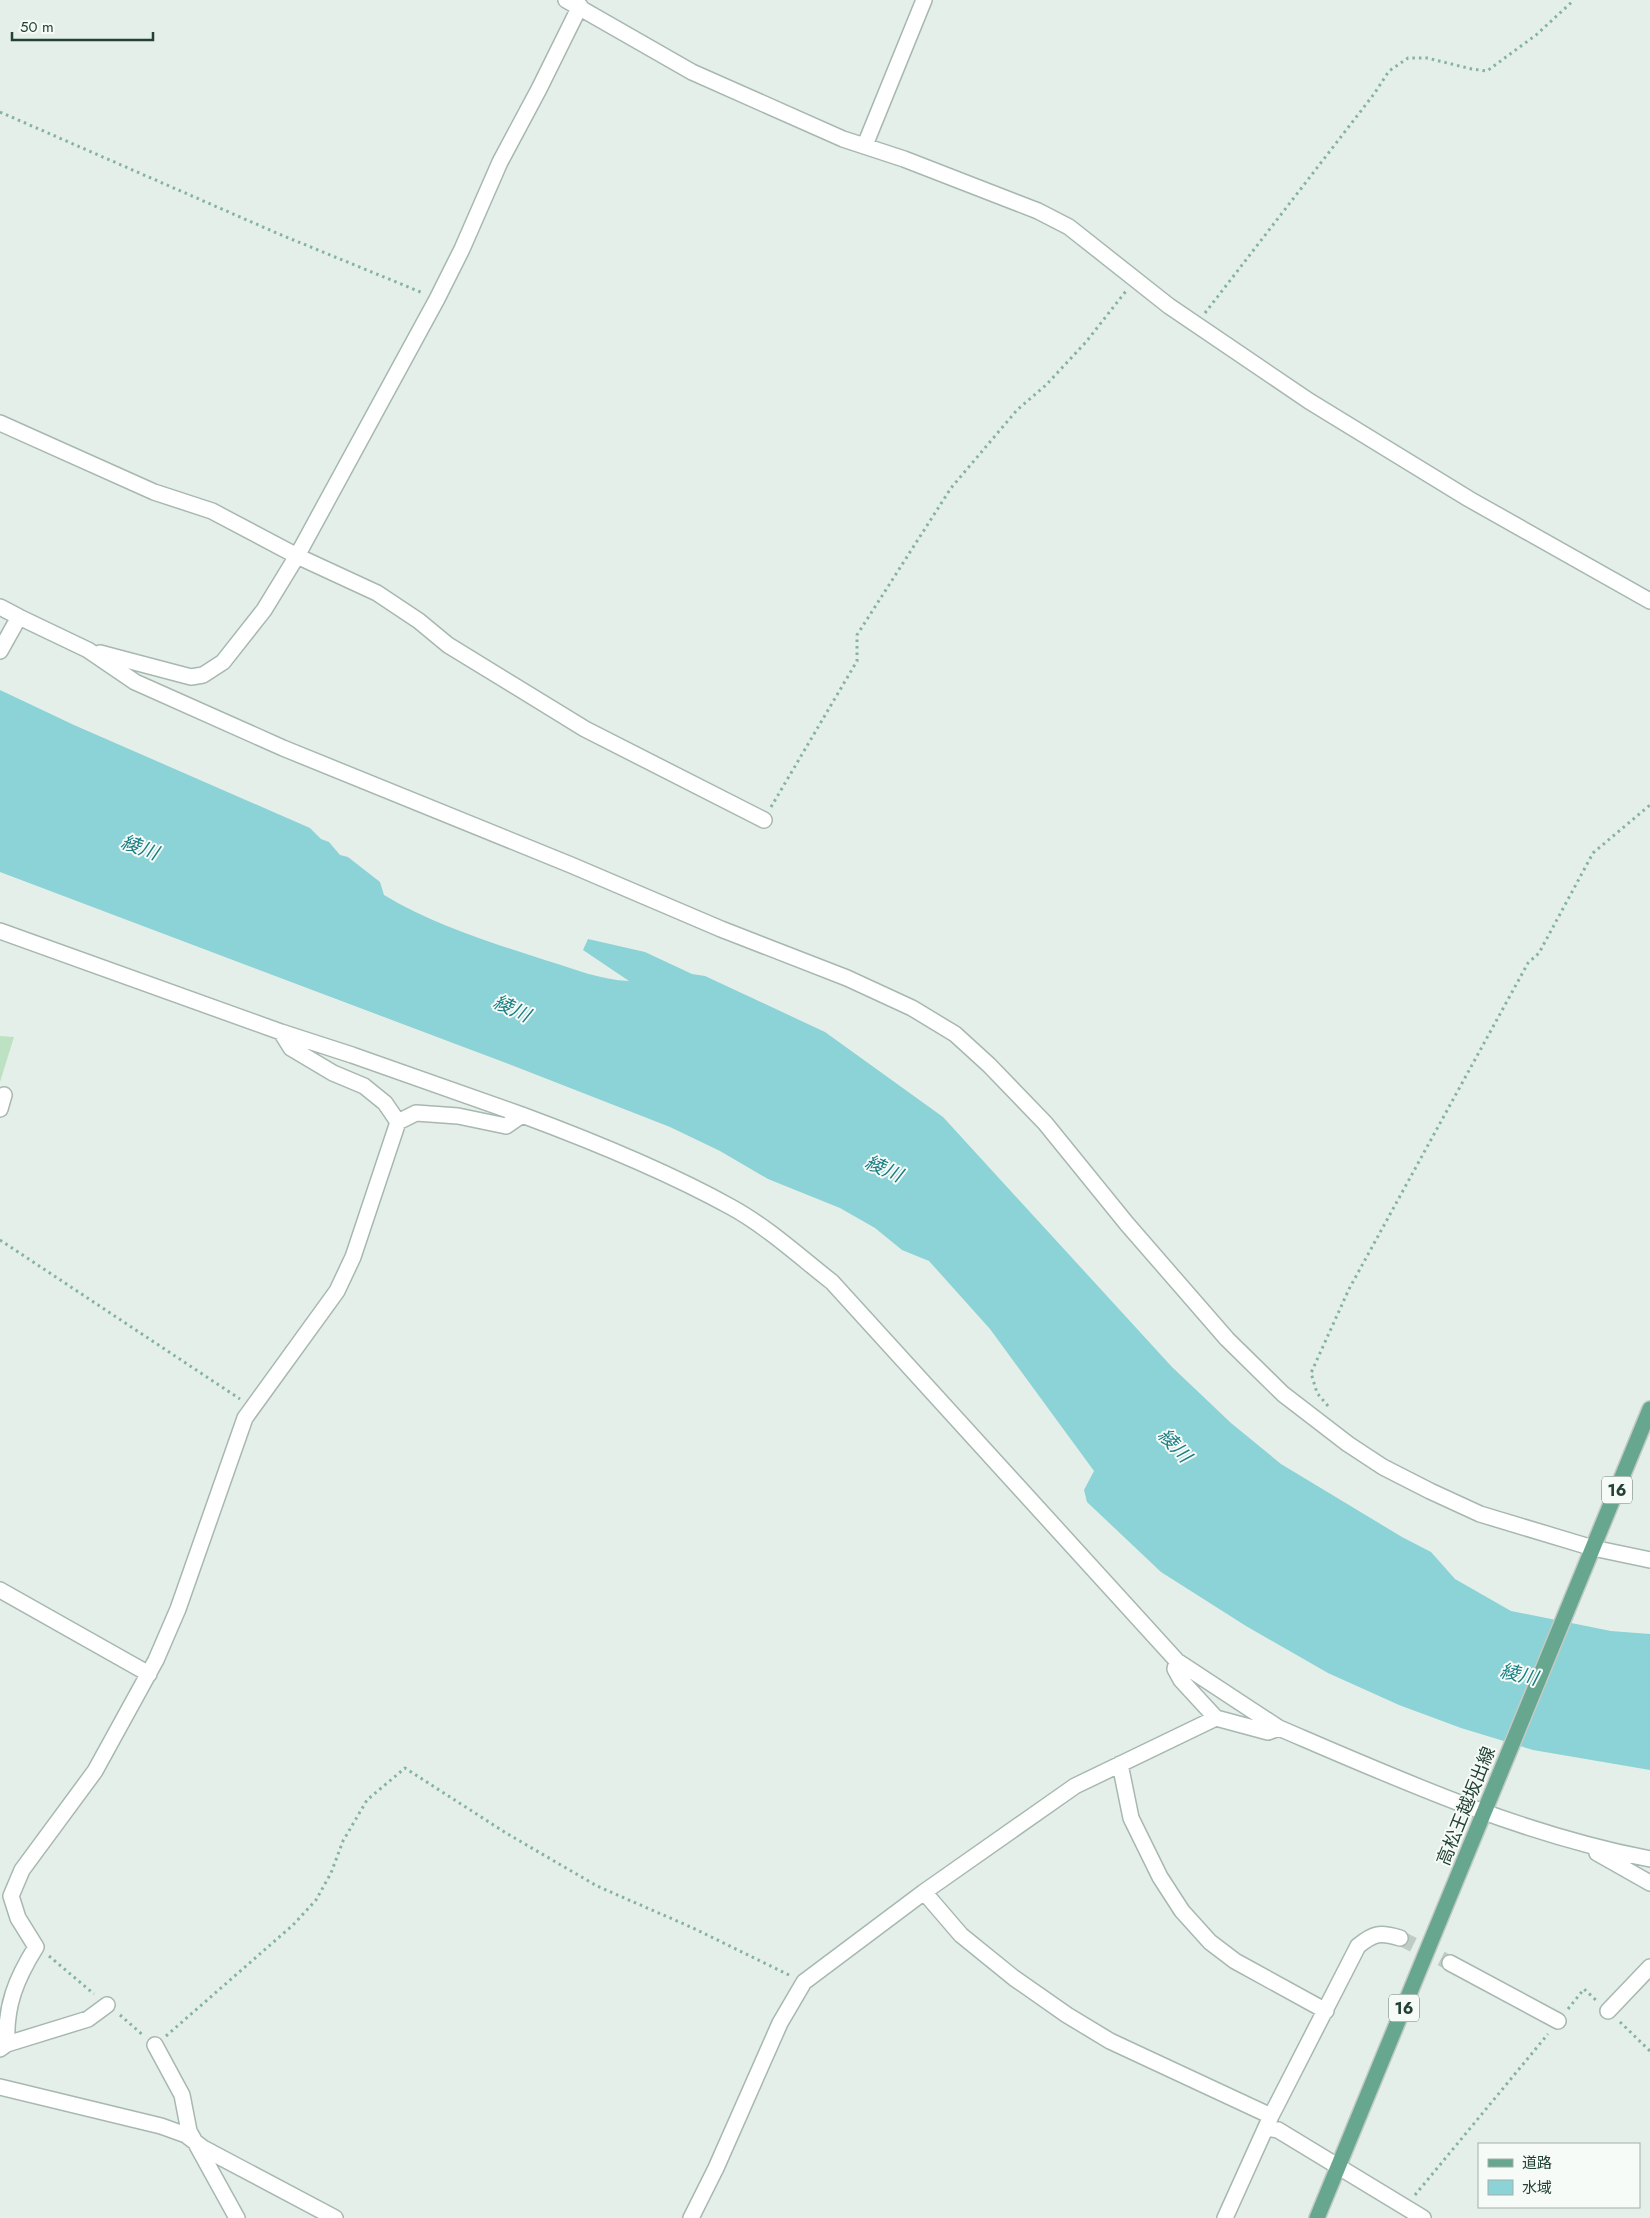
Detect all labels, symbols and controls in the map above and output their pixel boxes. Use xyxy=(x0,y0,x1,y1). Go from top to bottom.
scale bar xyxy=(12,10,154,42)
text: 50 m xyxy=(20,16,54,38)
water label: 綾川 xyxy=(117,828,164,867)
water label: 綾川 xyxy=(489,988,537,1030)
water label: 綾川 xyxy=(861,1148,908,1189)
water label: 綾川 xyxy=(1152,1422,1199,1470)
road number: 16 xyxy=(1602,1476,1632,1504)
water label: 綾川 xyxy=(1497,1657,1542,1692)
street label: 高松王越坂出線 xyxy=(1430,1743,1502,1869)
road number: 16 xyxy=(1389,1995,1419,2022)
legend xyxy=(1478,2143,1640,2208)
text: 道路 xyxy=(1522,2152,1552,2174)
text: 水域 xyxy=(1522,2177,1552,2199)

